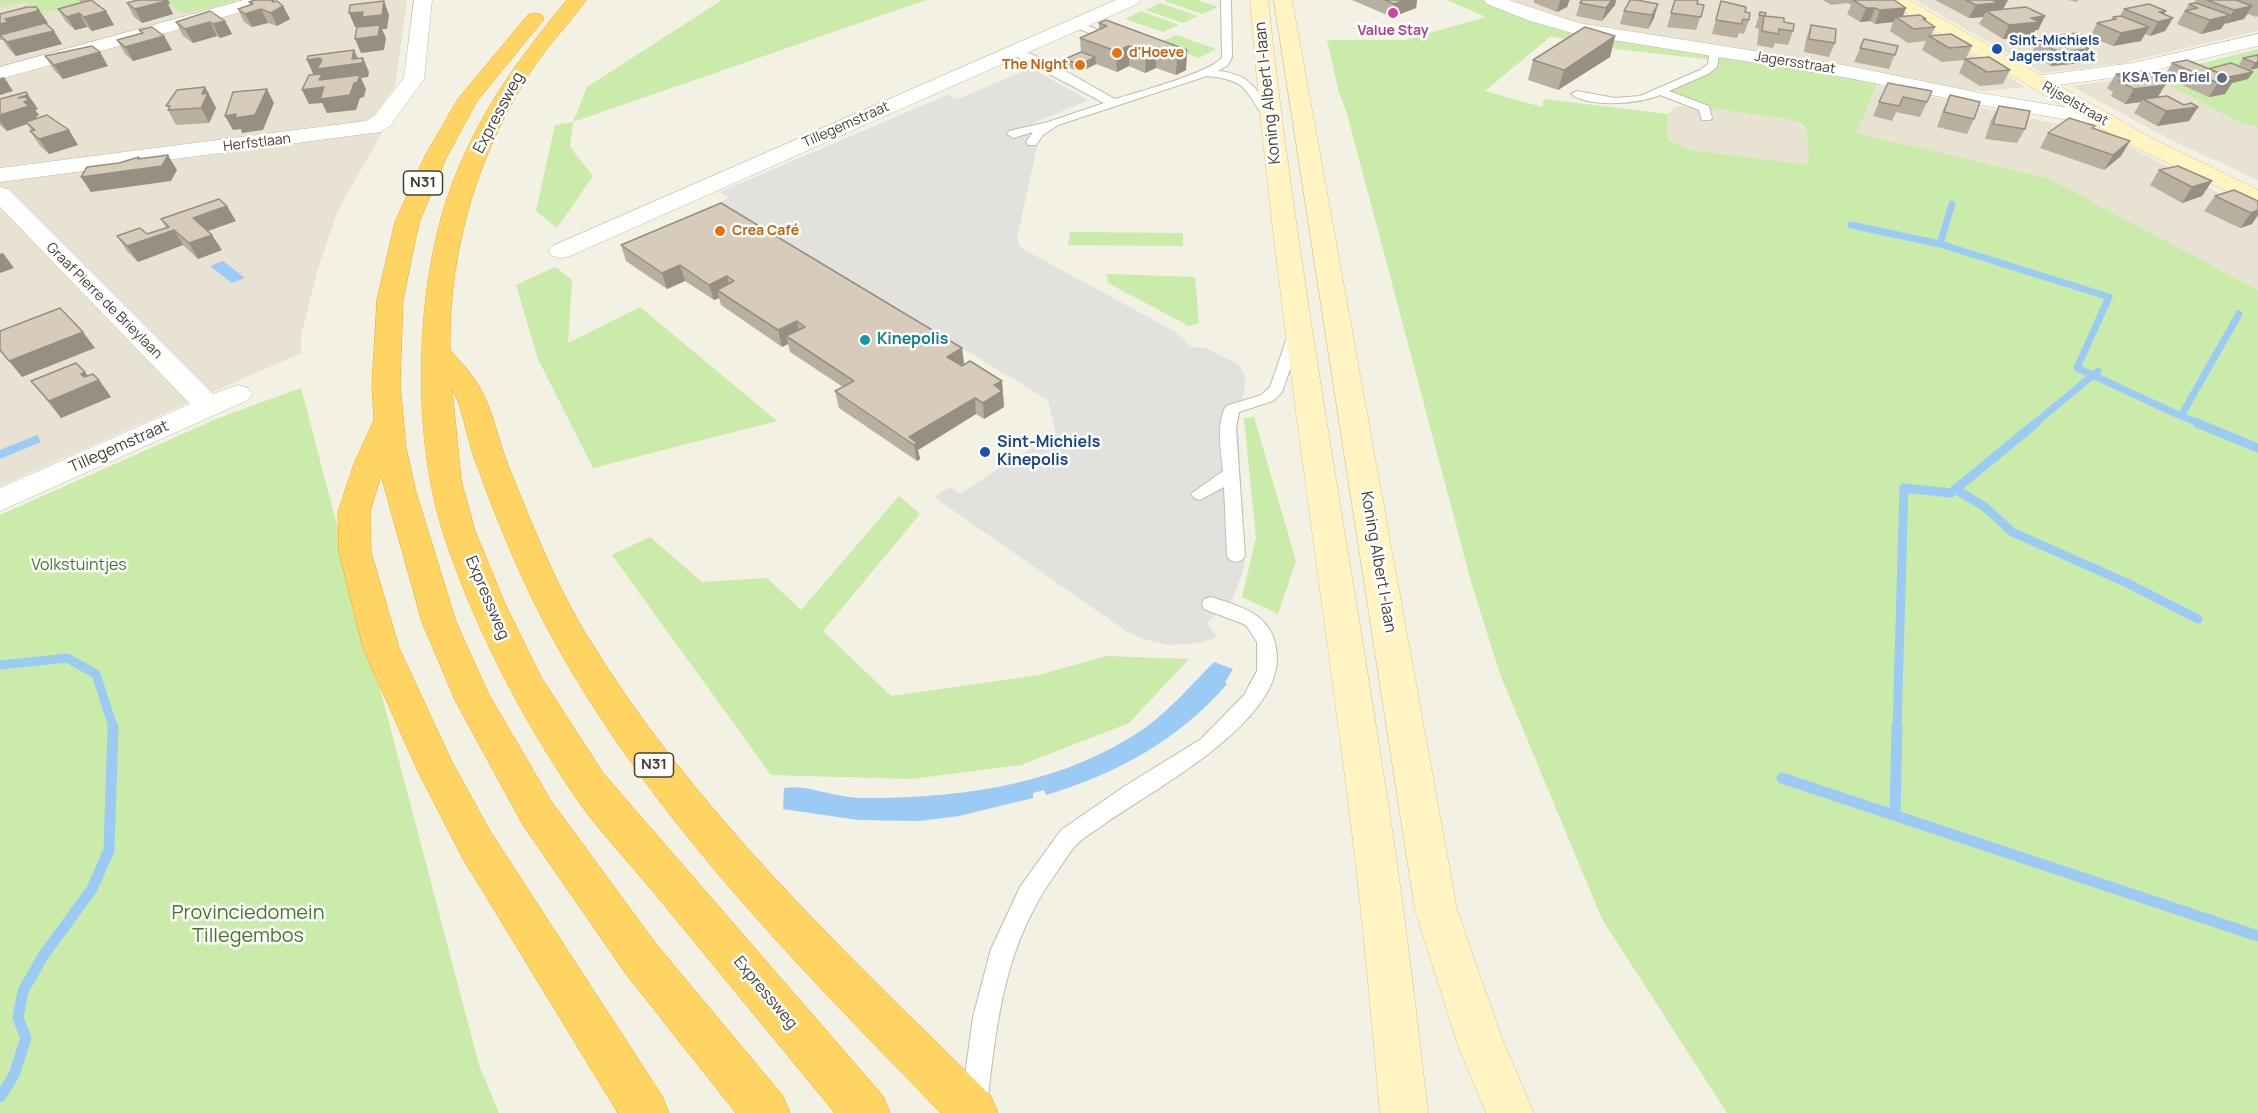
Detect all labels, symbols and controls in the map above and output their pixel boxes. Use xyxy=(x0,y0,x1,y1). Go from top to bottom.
marker: Value Stay xyxy=(1386,6,1400,20)
street label: Koning Albert I-laan xyxy=(1251,21,1285,165)
place label: Value Stay xyxy=(1357,23,1429,39)
place label: Sint-Michiels Jagersstraat xyxy=(2009,33,2099,66)
marker: Sint-Michiels Jagersstraat xyxy=(1990,42,2004,56)
place label: d'Hoeve xyxy=(1129,45,1184,61)
marker: d'Hoeve xyxy=(1110,46,1124,60)
street label: Jagersstraat xyxy=(1753,48,1837,78)
place label: The Night xyxy=(1002,57,1068,73)
marker: The Night xyxy=(1073,58,1087,72)
street label: Expressweg xyxy=(470,69,528,157)
place label: KSA Ten Briel xyxy=(2122,70,2210,86)
marker: KSA Ten Briel xyxy=(2215,71,2229,85)
street label: Rijselstraat xyxy=(2039,78,2111,130)
street label: Tillegemstraat xyxy=(800,98,892,152)
street label: Herfstlaan xyxy=(222,131,292,155)
road number: N31 xyxy=(404,171,442,195)
place label: Crea Café xyxy=(732,223,799,239)
marker: Crea Café xyxy=(713,224,727,238)
street label: Graaf Pierre de Brieylaan xyxy=(42,239,166,363)
place label: Kinepolis xyxy=(877,330,948,350)
marker: Kinepolis xyxy=(858,333,872,347)
street label: Tillegemstraat xyxy=(66,417,172,477)
place label: Sint-Michiels Kinepolis xyxy=(997,433,1100,471)
marker: Sint-Michiels Kinepolis xyxy=(978,445,992,459)
street label: Koning Albert I-laan xyxy=(1356,490,1400,634)
street label: Expressweg xyxy=(461,553,513,643)
park label: Volkstuintjes xyxy=(31,556,127,576)
road number: N31 xyxy=(634,753,674,777)
park label: Provinciedomein Tillegembos xyxy=(171,901,325,948)
street label: Expressweg xyxy=(729,953,801,1033)

